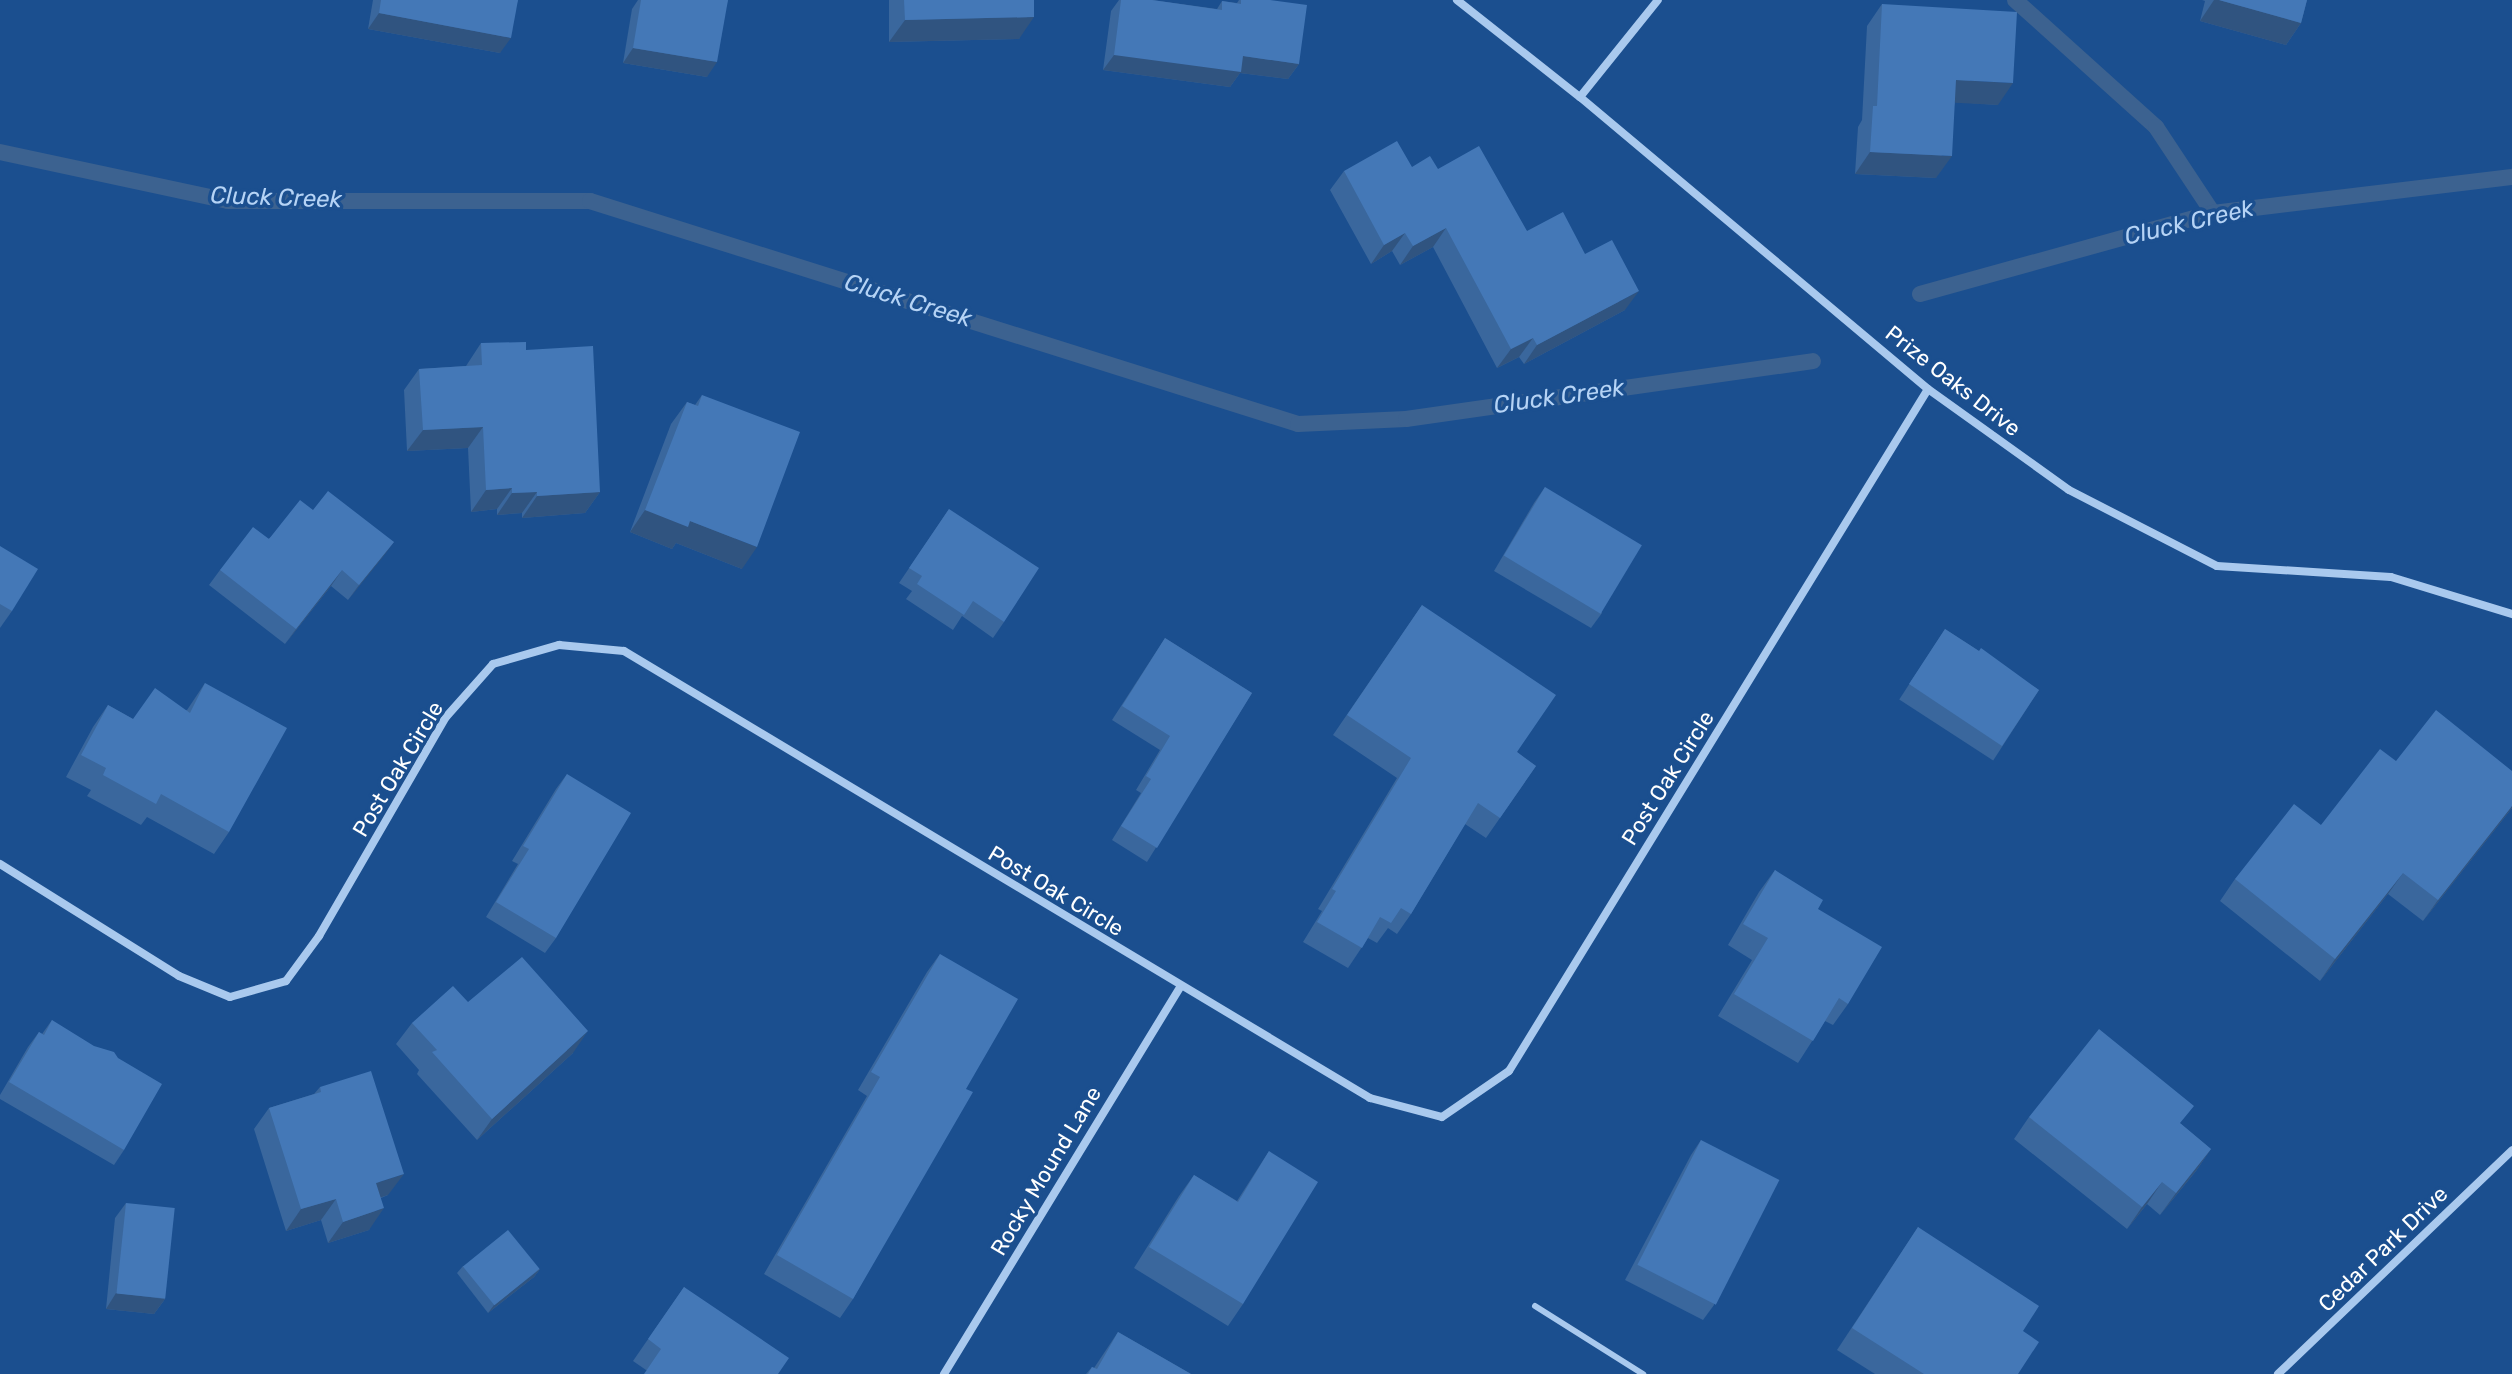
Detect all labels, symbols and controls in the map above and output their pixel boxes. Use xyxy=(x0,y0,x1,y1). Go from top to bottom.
water label: Cluck Creek xyxy=(210,181,342,215)
water label: Cluck Creek xyxy=(2121,194,2257,252)
water label: Cluck Creek xyxy=(841,268,975,334)
street label: Prize Oaks Drive xyxy=(1880,320,2026,442)
water label: Cluck Creek xyxy=(1492,374,1626,420)
street label: Post Oak Circle xyxy=(347,696,449,842)
street label: Post Oak Circle xyxy=(1616,706,1720,850)
street label: Post Oak Circle xyxy=(983,840,1129,942)
street label: Rocky Mound Lane xyxy=(985,1081,1107,1261)
street label: Cedar Park Drive xyxy=(2313,1180,2453,1318)

